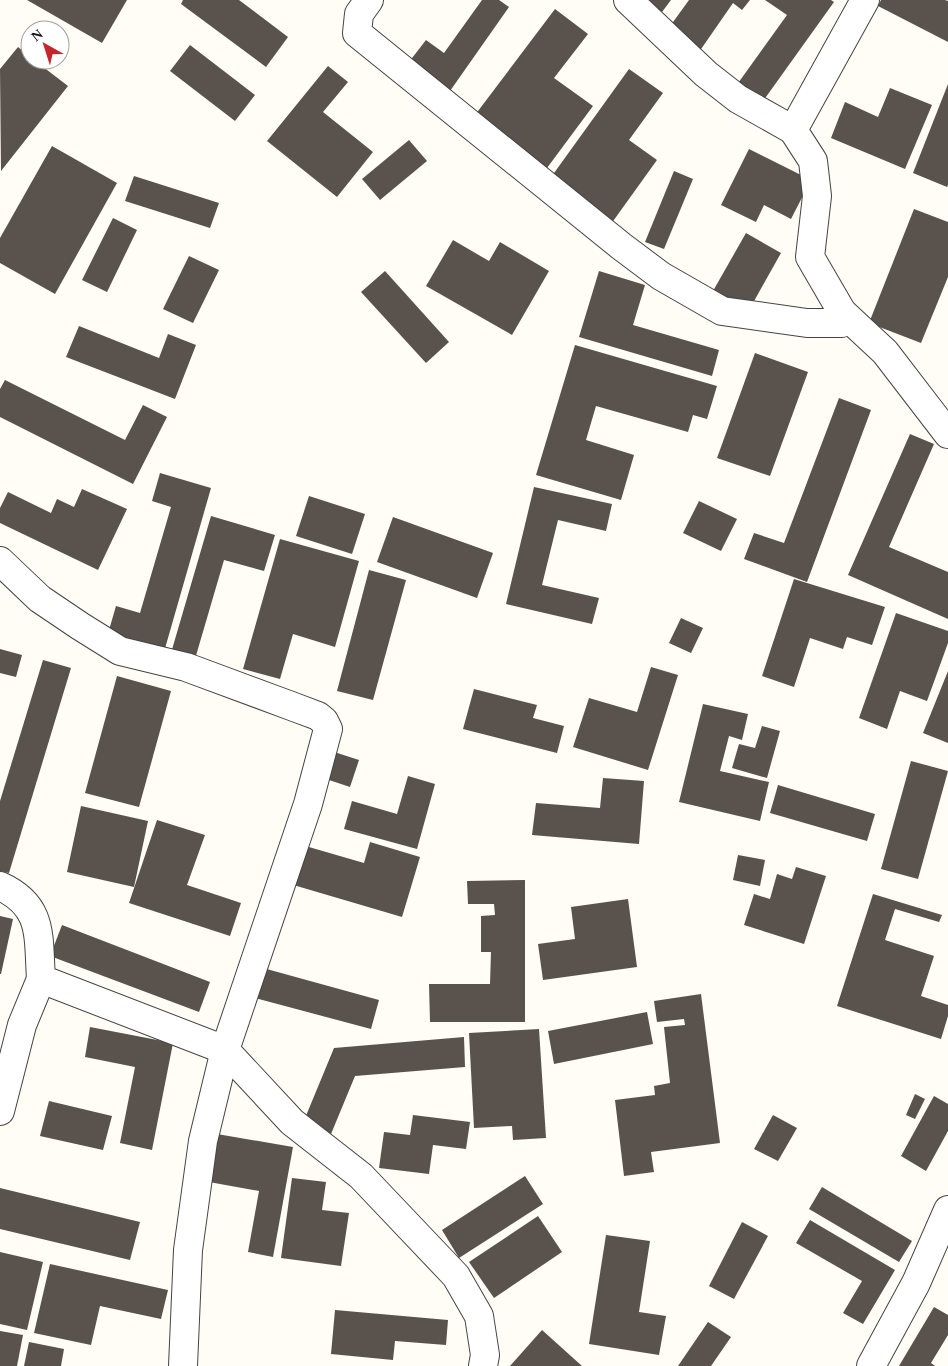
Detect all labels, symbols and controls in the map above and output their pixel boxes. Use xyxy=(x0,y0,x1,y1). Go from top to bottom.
north arrow xyxy=(20,20,70,70)
text: N xyxy=(28,26,46,44)

